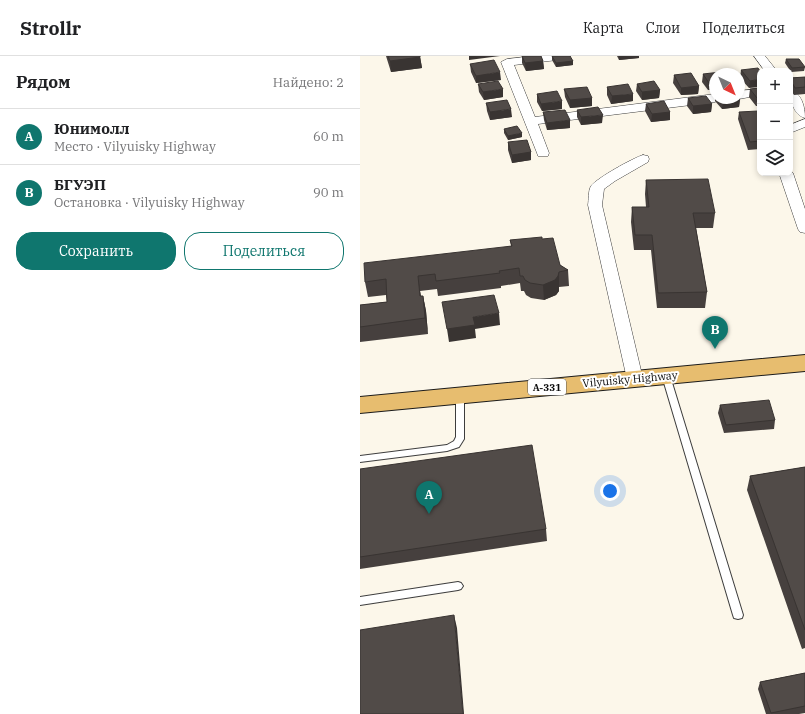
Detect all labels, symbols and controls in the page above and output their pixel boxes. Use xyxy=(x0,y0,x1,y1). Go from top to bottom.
text: Strollr xyxy=(20,16,81,40)
text: Карта xyxy=(583,19,624,37)
text: Слои xyxy=(646,19,680,37)
text: Поделиться xyxy=(702,19,785,37)
north arrow xyxy=(709,68,745,104)
map controls xyxy=(757,68,793,176)
button: + xyxy=(757,68,793,104)
text: Рядом xyxy=(16,71,71,93)
text: Найдено: 2 xyxy=(273,74,344,91)
button: − xyxy=(757,104,793,140)
text: Юнимолл xyxy=(54,119,129,138)
text: A xyxy=(24,128,34,145)
text: 60 m xyxy=(313,128,344,145)
text: Место · Vilyuisky Highway xyxy=(54,138,216,155)
button: layers xyxy=(757,140,793,176)
text: БГУЭП xyxy=(54,175,106,194)
text: B xyxy=(24,184,34,201)
text: 90 m xyxy=(313,184,344,201)
text: Остановка · Vilyuisky Highway xyxy=(54,194,245,211)
button: Сохранить xyxy=(16,232,176,270)
button: Поделиться xyxy=(184,232,344,270)
pin: B xyxy=(702,316,728,349)
street label: Vilyuisky Highway xyxy=(582,368,678,390)
road number: А-331 xyxy=(528,379,566,395)
pin: A xyxy=(416,481,442,514)
your location xyxy=(600,481,620,501)

